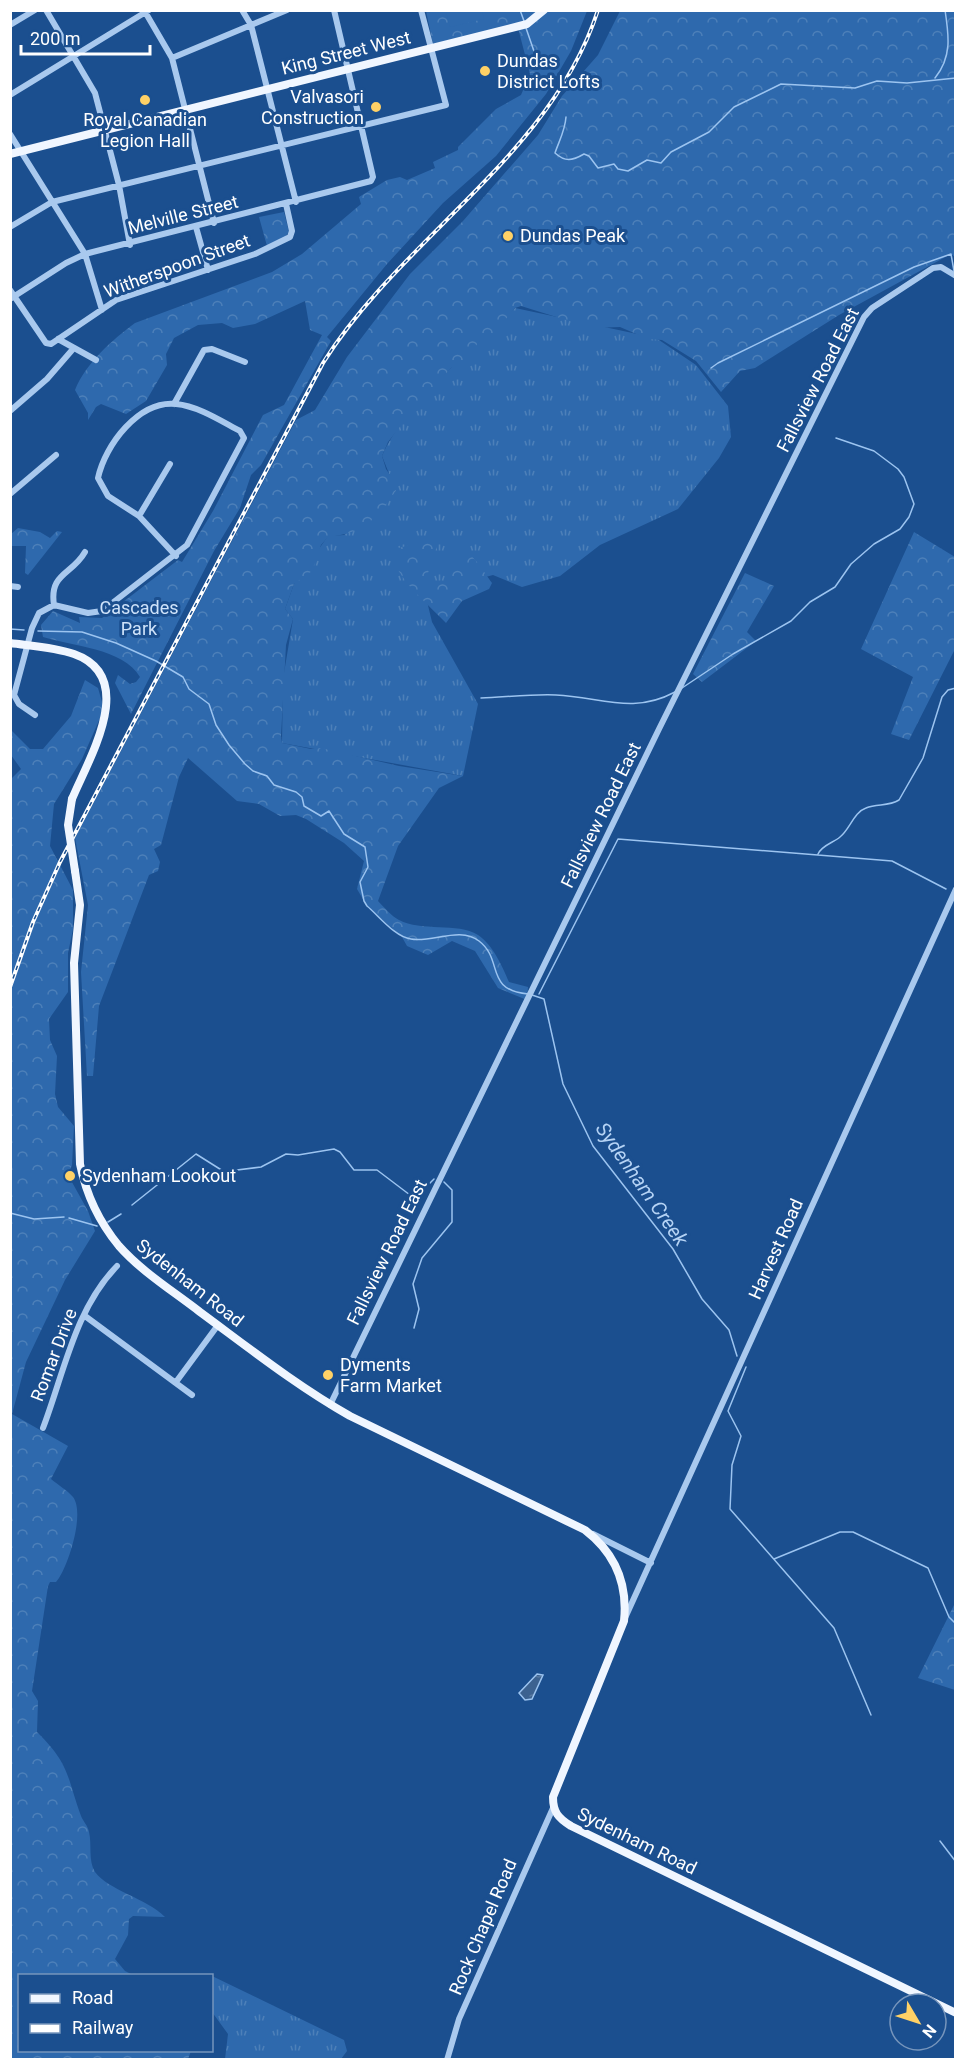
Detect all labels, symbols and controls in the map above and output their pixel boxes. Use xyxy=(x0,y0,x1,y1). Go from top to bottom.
scale bar xyxy=(21,18,150,56)
street label: King Street West xyxy=(279,26,413,79)
text: 200 m xyxy=(30,28,81,49)
place label: Dundas District Lofts xyxy=(497,50,600,92)
marker: Dundas District Lofts xyxy=(478,64,492,78)
place label: Valvasori Construction xyxy=(261,86,364,128)
marker: Royal Canadian Legion Hall xyxy=(138,93,152,107)
marker: Valvasori Construction xyxy=(369,100,383,114)
place label: Royal Canadian Legion Hall xyxy=(83,109,207,151)
street label: Melville Street xyxy=(126,191,240,238)
place label: Dundas Peak xyxy=(520,225,626,246)
street label: Witherspoon Street xyxy=(101,229,253,302)
marker: Dundas Peak xyxy=(501,229,515,243)
street label: Fallsview Road East xyxy=(772,304,863,455)
park label: Cascades Park xyxy=(100,597,179,639)
street label: Fallsview Road East xyxy=(556,739,645,891)
water label: Sydenham Creek xyxy=(591,1118,694,1251)
place label: Sydenham Lookout xyxy=(82,1165,236,1186)
marker: Sydenham Lookout xyxy=(63,1169,77,1183)
street label: Fallsview Road East xyxy=(342,1176,431,1328)
street label: Harvest Road xyxy=(744,1195,807,1302)
street label: Sydenham Road xyxy=(133,1234,248,1331)
street label: Romar Drive xyxy=(26,1305,81,1404)
place label: Dyments Farm Market xyxy=(340,1354,442,1396)
marker: Dyments Farm Market xyxy=(321,1368,335,1382)
street label: Sydenham Road xyxy=(574,1803,700,1878)
street label: Rock Chapel Road xyxy=(444,1856,521,1998)
legend xyxy=(18,1974,213,2052)
text: Road xyxy=(72,1987,113,2008)
north arrow xyxy=(888,1992,948,2052)
text: Railway xyxy=(72,2017,134,2038)
text: N xyxy=(918,2021,940,2041)

